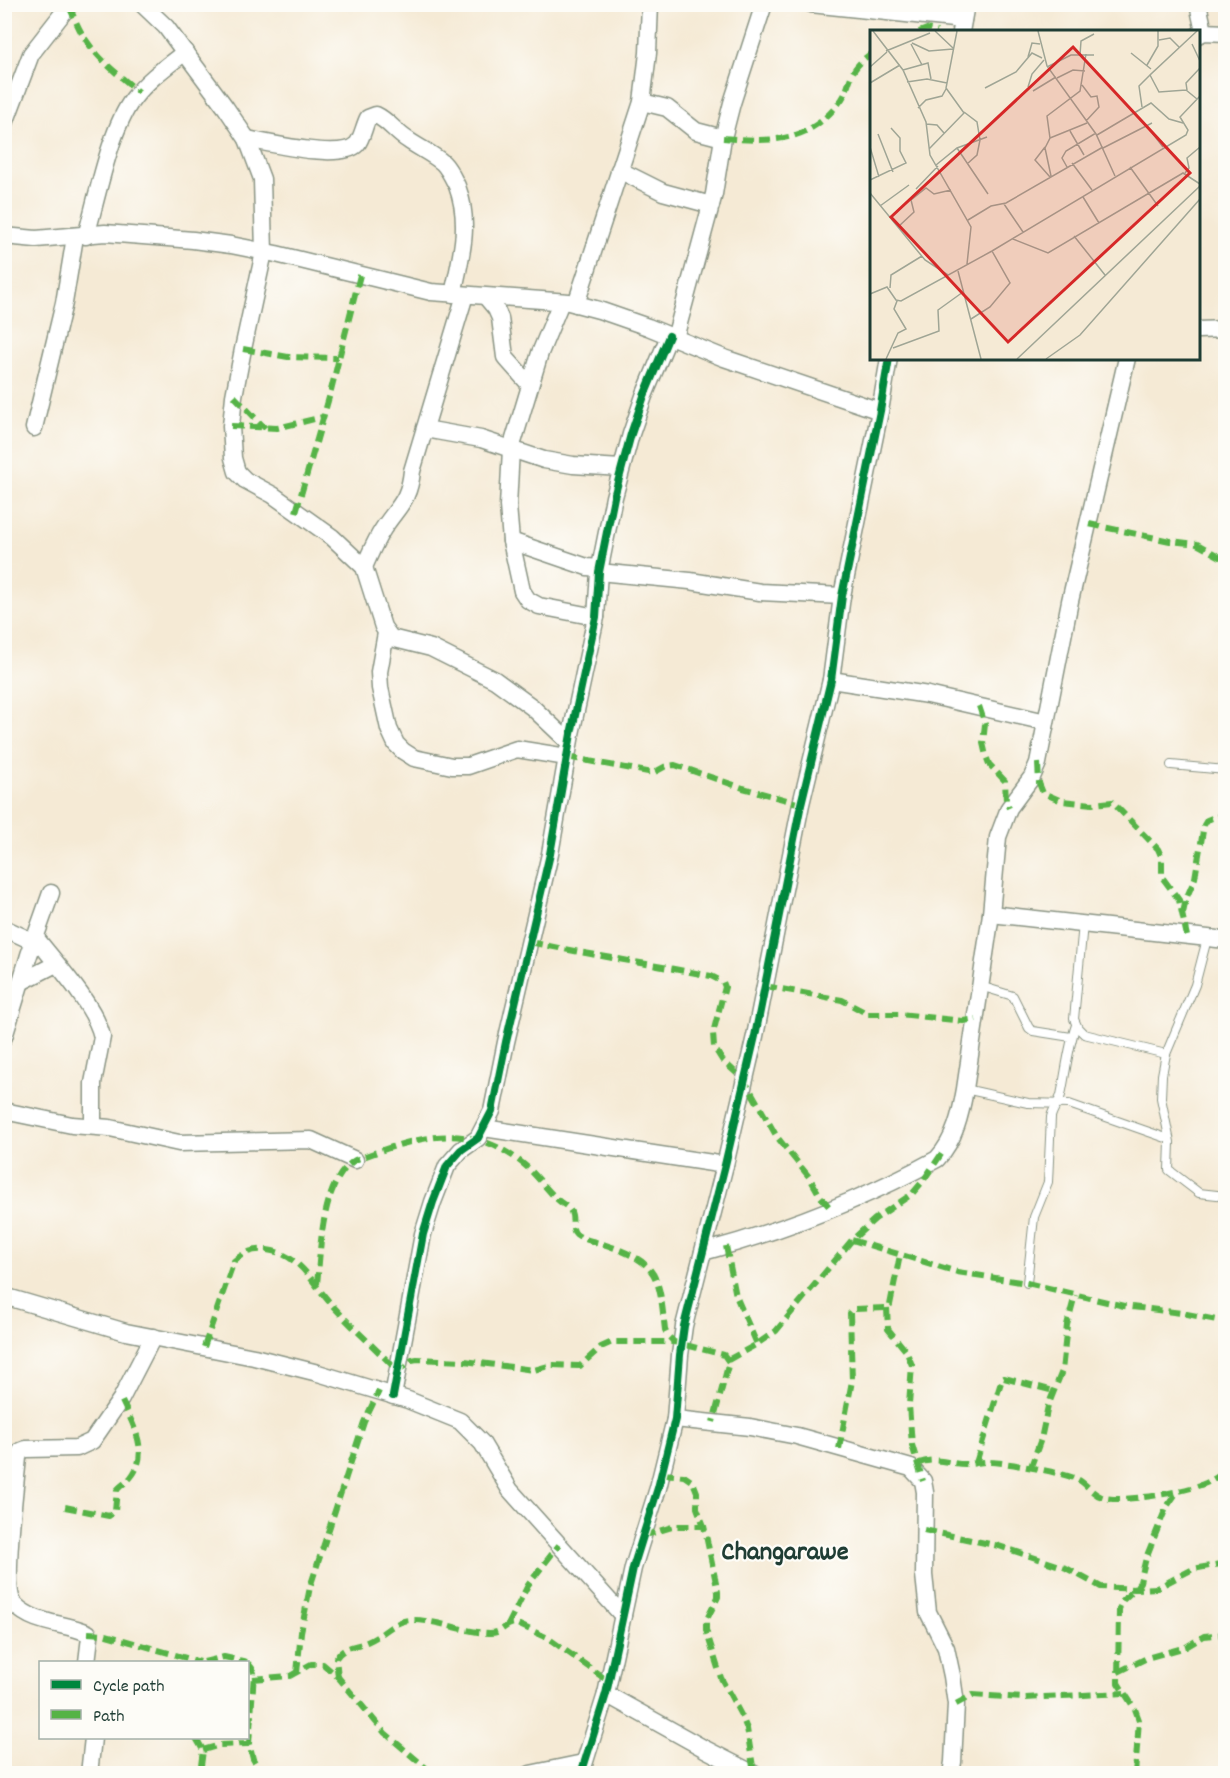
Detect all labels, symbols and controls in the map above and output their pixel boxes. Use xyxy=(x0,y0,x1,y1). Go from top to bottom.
inset map xyxy=(870,30,1200,360)
district label: Changarawe xyxy=(721,1534,849,1573)
legend xyxy=(39,1661,249,1739)
text: Cycle path xyxy=(93,1675,164,1700)
text: Path xyxy=(93,1705,125,1730)

